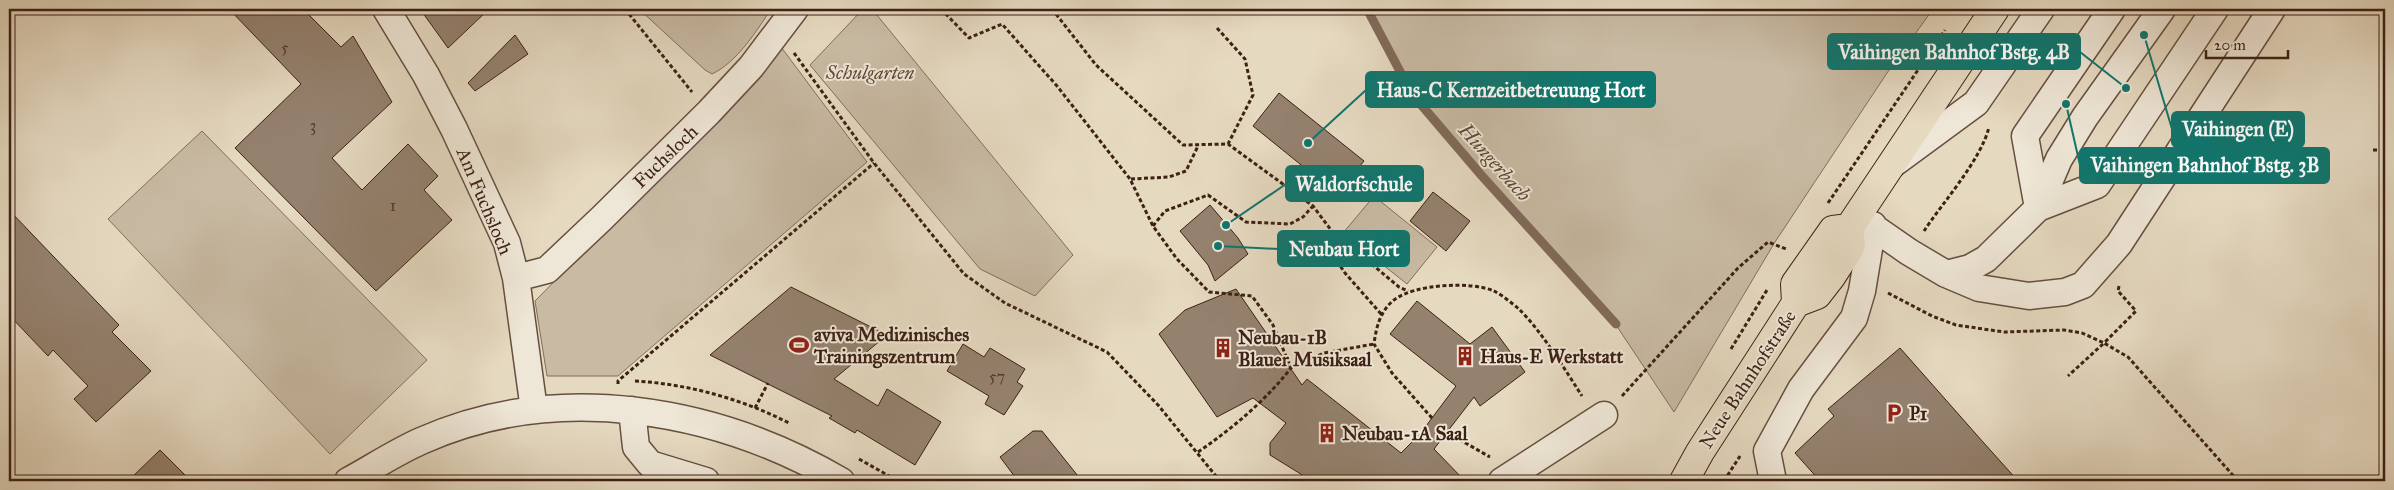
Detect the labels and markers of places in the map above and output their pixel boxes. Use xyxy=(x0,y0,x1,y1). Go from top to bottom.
callout: Vaihingen Bahnhof Bstg. 4B xyxy=(1828,34,2080,69)
callout: Haus-C Kernzeitbetreuung Hort xyxy=(1366,72,1655,107)
callout: Vaihingen (E) xyxy=(2172,112,2304,147)
callout: Vaihingen Bahnhof Bstg. 3B xyxy=(2080,148,2329,183)
callout: Waldorfschule xyxy=(1286,166,1423,201)
callout: Neubau Hort xyxy=(1278,231,1409,266)
place label: aviva Medizinisches Trainingszentrum xyxy=(813,323,969,369)
place label: Neubau-1B Blauer Musiksaal xyxy=(1238,326,1372,371)
sports icon: aviva Medizinisches Trainingszentrum xyxy=(788,334,810,356)
building icon: Neubau-1B Blauer Musiksaal xyxy=(1212,337,1234,359)
building icon: Haus-E Werkstatt xyxy=(1454,345,1476,367)
place label: Haus-E Werkstatt xyxy=(1480,345,1623,368)
parking icon: P1 xyxy=(1883,402,1905,424)
place label: P1 xyxy=(1909,402,1928,425)
building icon: Neubau-1A Saal xyxy=(1316,422,1338,444)
place label: Neubau-1A Saal xyxy=(1342,422,1468,445)

